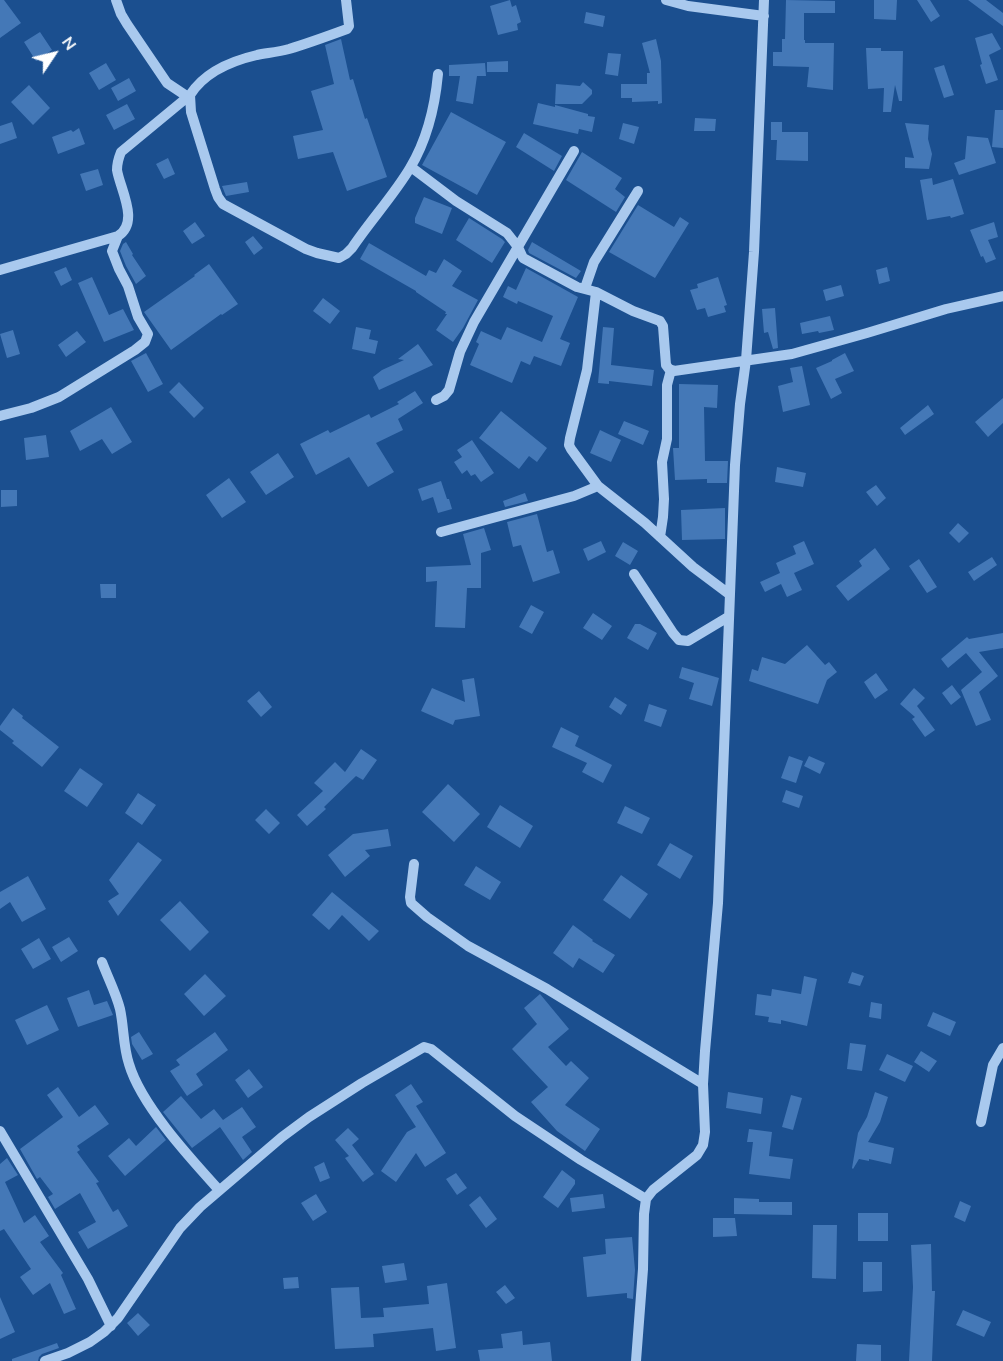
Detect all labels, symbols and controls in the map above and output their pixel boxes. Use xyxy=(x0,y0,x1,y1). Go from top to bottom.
north arrow xyxy=(24,24,84,84)
text: N xyxy=(56,32,81,55)

